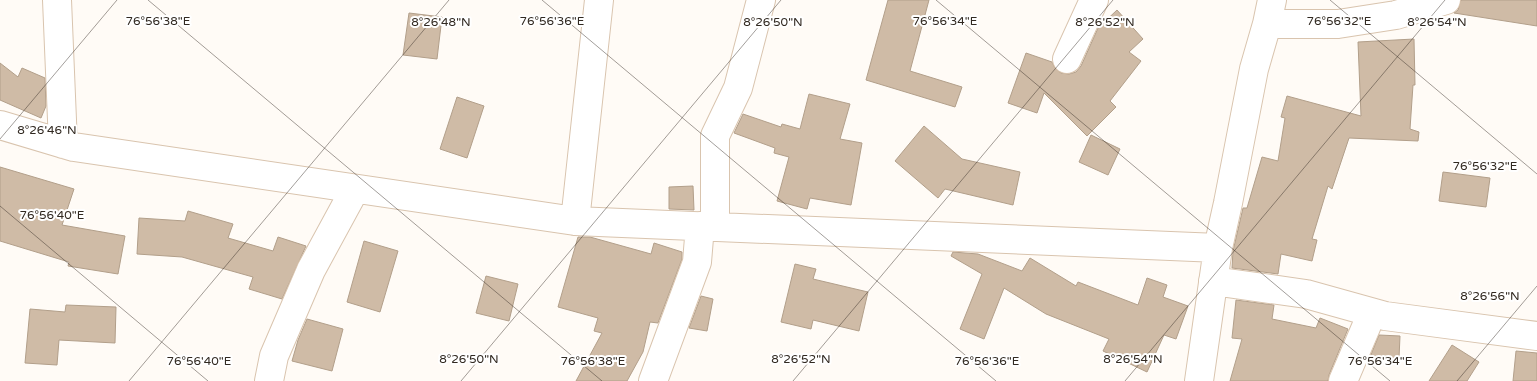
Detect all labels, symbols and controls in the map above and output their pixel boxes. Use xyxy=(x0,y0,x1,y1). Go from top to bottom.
text: 76°56'38"E xyxy=(126,14,191,28)
text: 76°56'36"E xyxy=(520,14,585,28)
text: 76°56'34"E xyxy=(913,14,978,28)
text: 76°56'32"E xyxy=(1307,14,1372,28)
text: 8°26'48"N xyxy=(411,15,471,29)
text: 8°26'50"N xyxy=(743,15,803,29)
text: 8°26'52"N xyxy=(1075,15,1135,29)
text: 8°26'54"N xyxy=(1407,15,1467,29)
text: 8°26'46"N xyxy=(17,123,77,137)
text: 76°56'32"E xyxy=(1453,159,1518,173)
text: 76°56'40"E xyxy=(20,208,85,222)
text: 8°26'56"N xyxy=(1460,289,1520,303)
text: 8°26'50"N xyxy=(439,352,499,366)
text: 8°26'52"N xyxy=(771,352,831,366)
text: 8°26'54"N xyxy=(1103,352,1163,366)
text: 76°56'40"E xyxy=(167,354,232,368)
text: 76°56'38"E xyxy=(561,354,626,368)
text: 76°56'36"E xyxy=(955,354,1020,368)
text: 76°56'34"E xyxy=(1348,354,1413,368)

